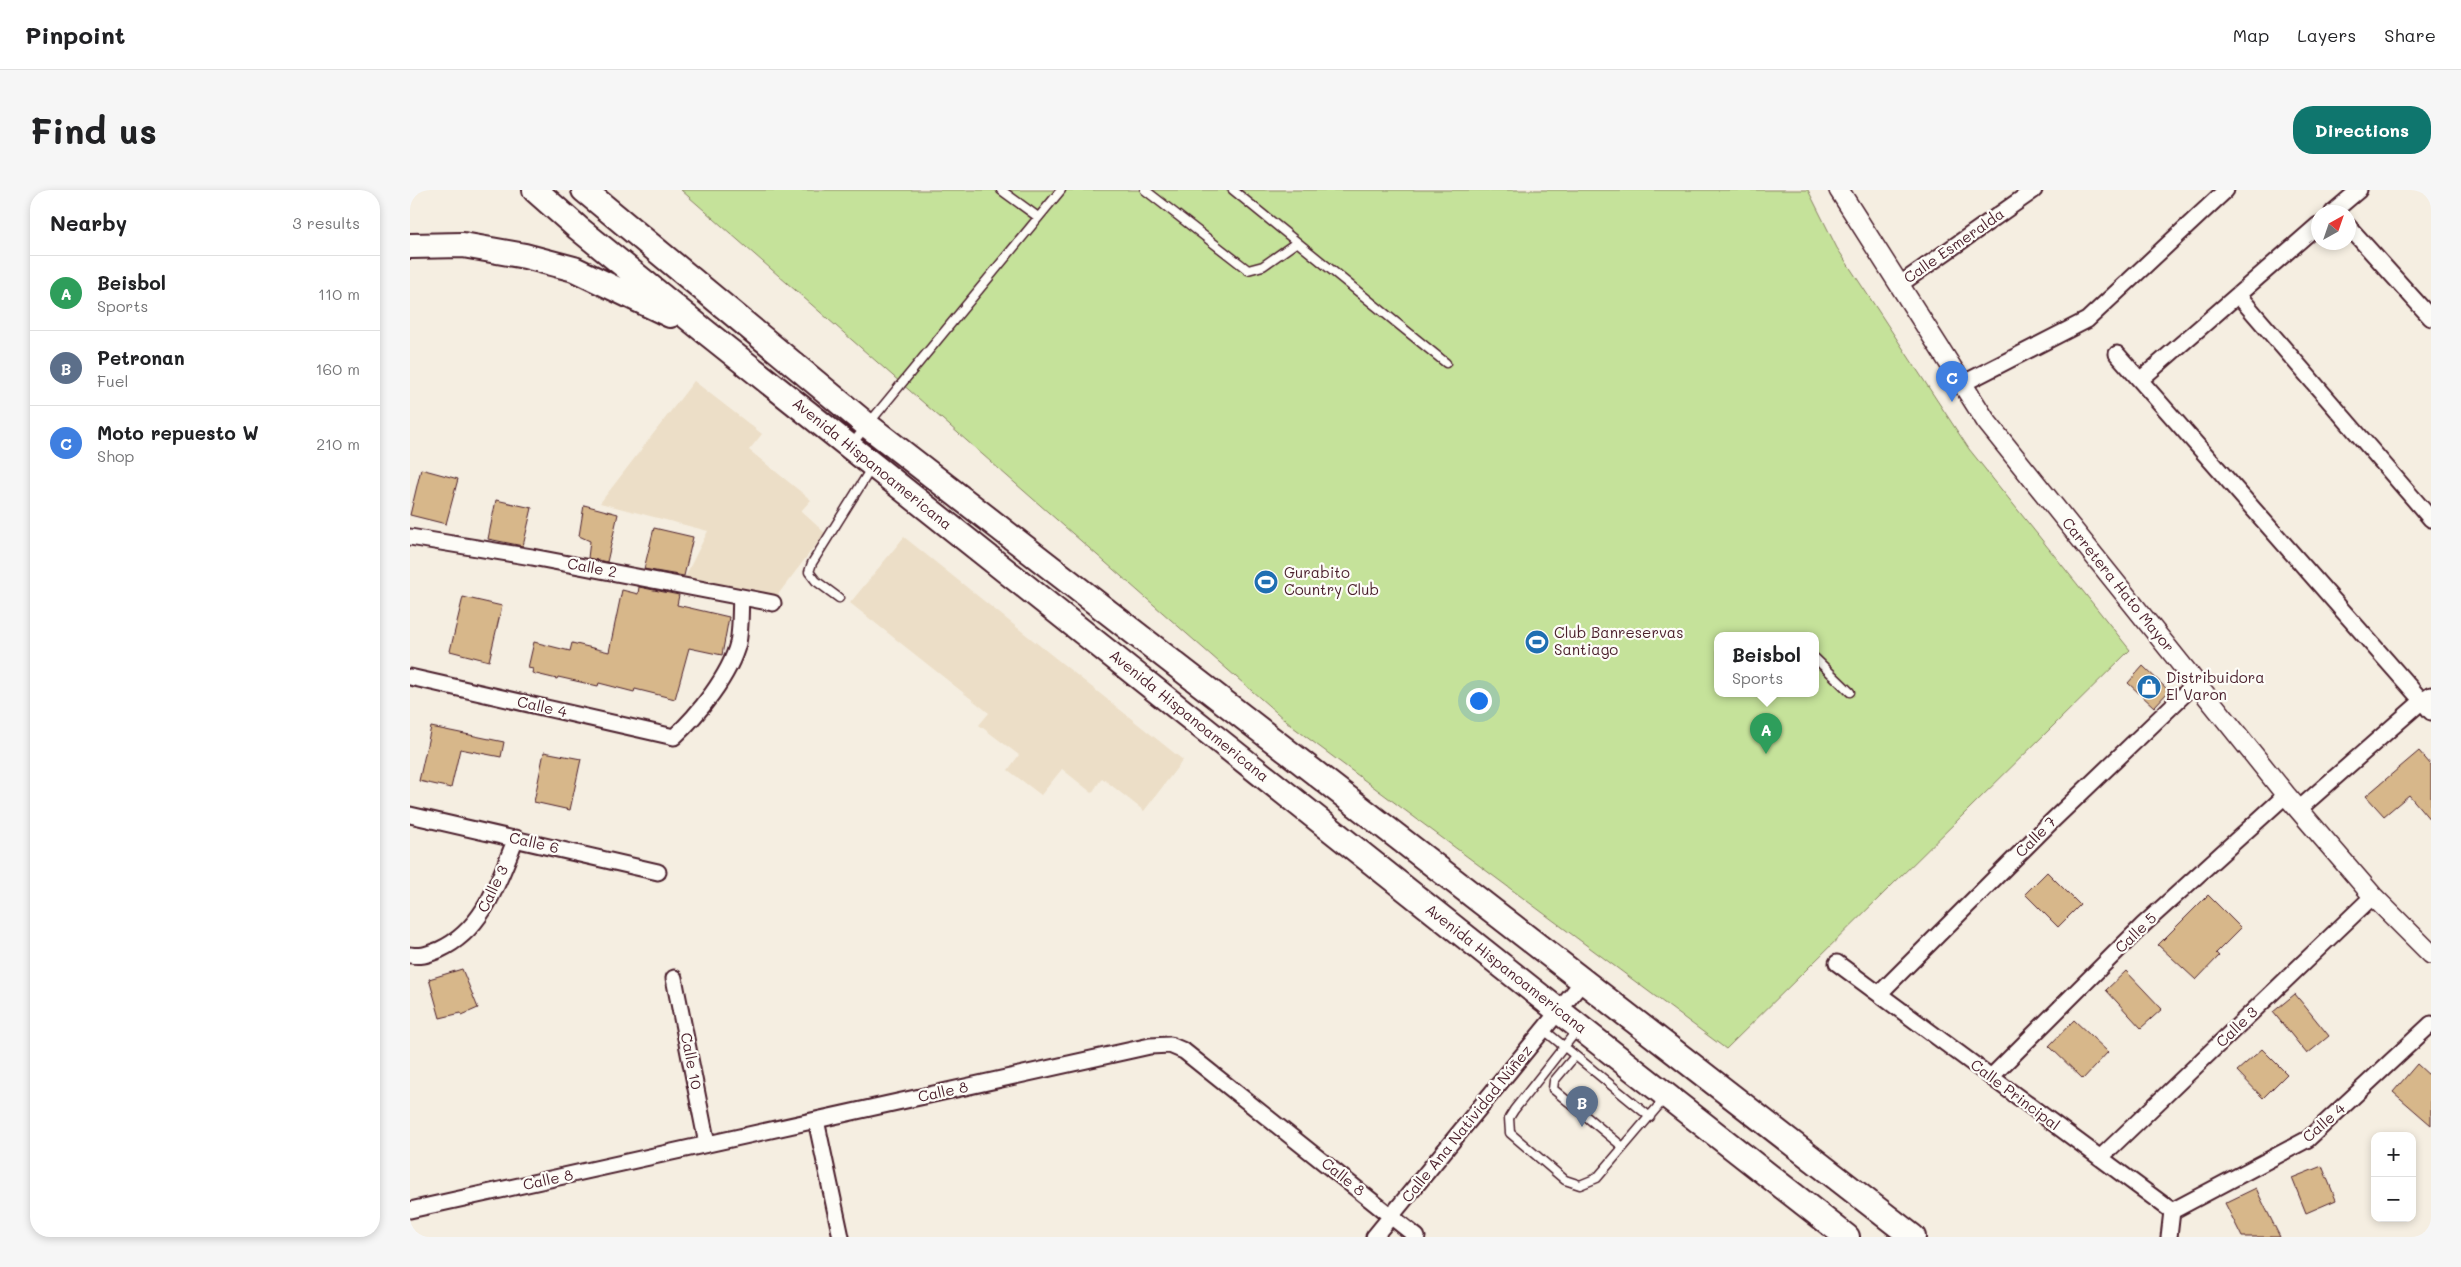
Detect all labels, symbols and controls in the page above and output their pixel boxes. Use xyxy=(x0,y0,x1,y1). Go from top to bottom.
text: Pinpoint xyxy=(25,19,126,50)
text: Map xyxy=(2233,23,2269,47)
text: Layers xyxy=(2297,23,2356,47)
text: Share xyxy=(2384,23,2436,47)
button: Directions xyxy=(2293,106,2431,154)
text: Find us xyxy=(30,107,157,153)
street label: Calle Esmeralda xyxy=(1899,203,2008,287)
north arrow xyxy=(2311,205,2356,250)
text: Nearby xyxy=(50,209,127,236)
text: 3 results xyxy=(292,212,360,233)
text: Beisbol xyxy=(97,270,166,295)
text: A xyxy=(60,283,72,304)
text: 110 m xyxy=(318,283,360,304)
text: Sports xyxy=(97,295,148,316)
text: Petronan xyxy=(97,345,185,370)
text: B xyxy=(61,358,71,379)
text: 160 m xyxy=(315,358,360,379)
pin: C xyxy=(1936,361,1968,402)
text: Fuel xyxy=(97,370,129,391)
street label: Avenida Hispanoamericana xyxy=(789,393,956,534)
text: Moto repuesto W xyxy=(97,420,259,445)
text: C xyxy=(60,433,72,454)
text: 210 m xyxy=(316,433,360,454)
text: Shop xyxy=(97,445,134,466)
street label: Carretera Hato Mayor xyxy=(2058,513,2179,656)
street label: Calle 2 xyxy=(566,552,619,582)
place label: Gurabito Country Club xyxy=(1284,562,1379,599)
sports icon: Gurabito Country Club xyxy=(1253,569,1279,595)
place label: Club Banreservas Santiago xyxy=(1554,622,1684,659)
sports icon: Club Banreservas Santiago xyxy=(1524,629,1550,655)
popup xyxy=(1714,632,1819,697)
text: Beisbol xyxy=(1732,642,1801,667)
street label: Avenida Hispanoamericana xyxy=(1106,645,1273,786)
text: Sports xyxy=(1732,667,1783,688)
place label: Distribuidora El Varon xyxy=(2166,667,2265,704)
shop icon: Distribuidora El Varon xyxy=(2136,674,2162,700)
your location xyxy=(1466,688,1492,714)
street label: Calle 4 xyxy=(515,691,569,721)
pin: A xyxy=(1750,713,1782,754)
street label: Calle 7 xyxy=(2011,812,2060,861)
street label: Calle 6 xyxy=(507,827,561,857)
street label: Calle 3 xyxy=(472,861,512,916)
street label: Avenida Hispanoamericana xyxy=(1422,899,1591,1038)
street label: Calle 5 xyxy=(2110,908,2160,957)
street label: Calle 3 xyxy=(2211,1001,2262,1051)
street label: Calle 10 xyxy=(677,1031,707,1091)
street label: Calle Ana Natividad Núñez xyxy=(1396,1041,1536,1206)
street label: Calle Principal xyxy=(1967,1054,2064,1134)
street label: Calle 8 xyxy=(916,1076,970,1106)
pin: B xyxy=(1566,1086,1598,1127)
street label: Calle 4 xyxy=(2298,1098,2349,1146)
map controls xyxy=(2371,1132,2416,1222)
button: + xyxy=(2371,1132,2416,1177)
street label: Calle 8 xyxy=(1318,1152,1370,1200)
street label: Calle 8 xyxy=(521,1164,575,1194)
button: − xyxy=(2371,1177,2416,1222)

